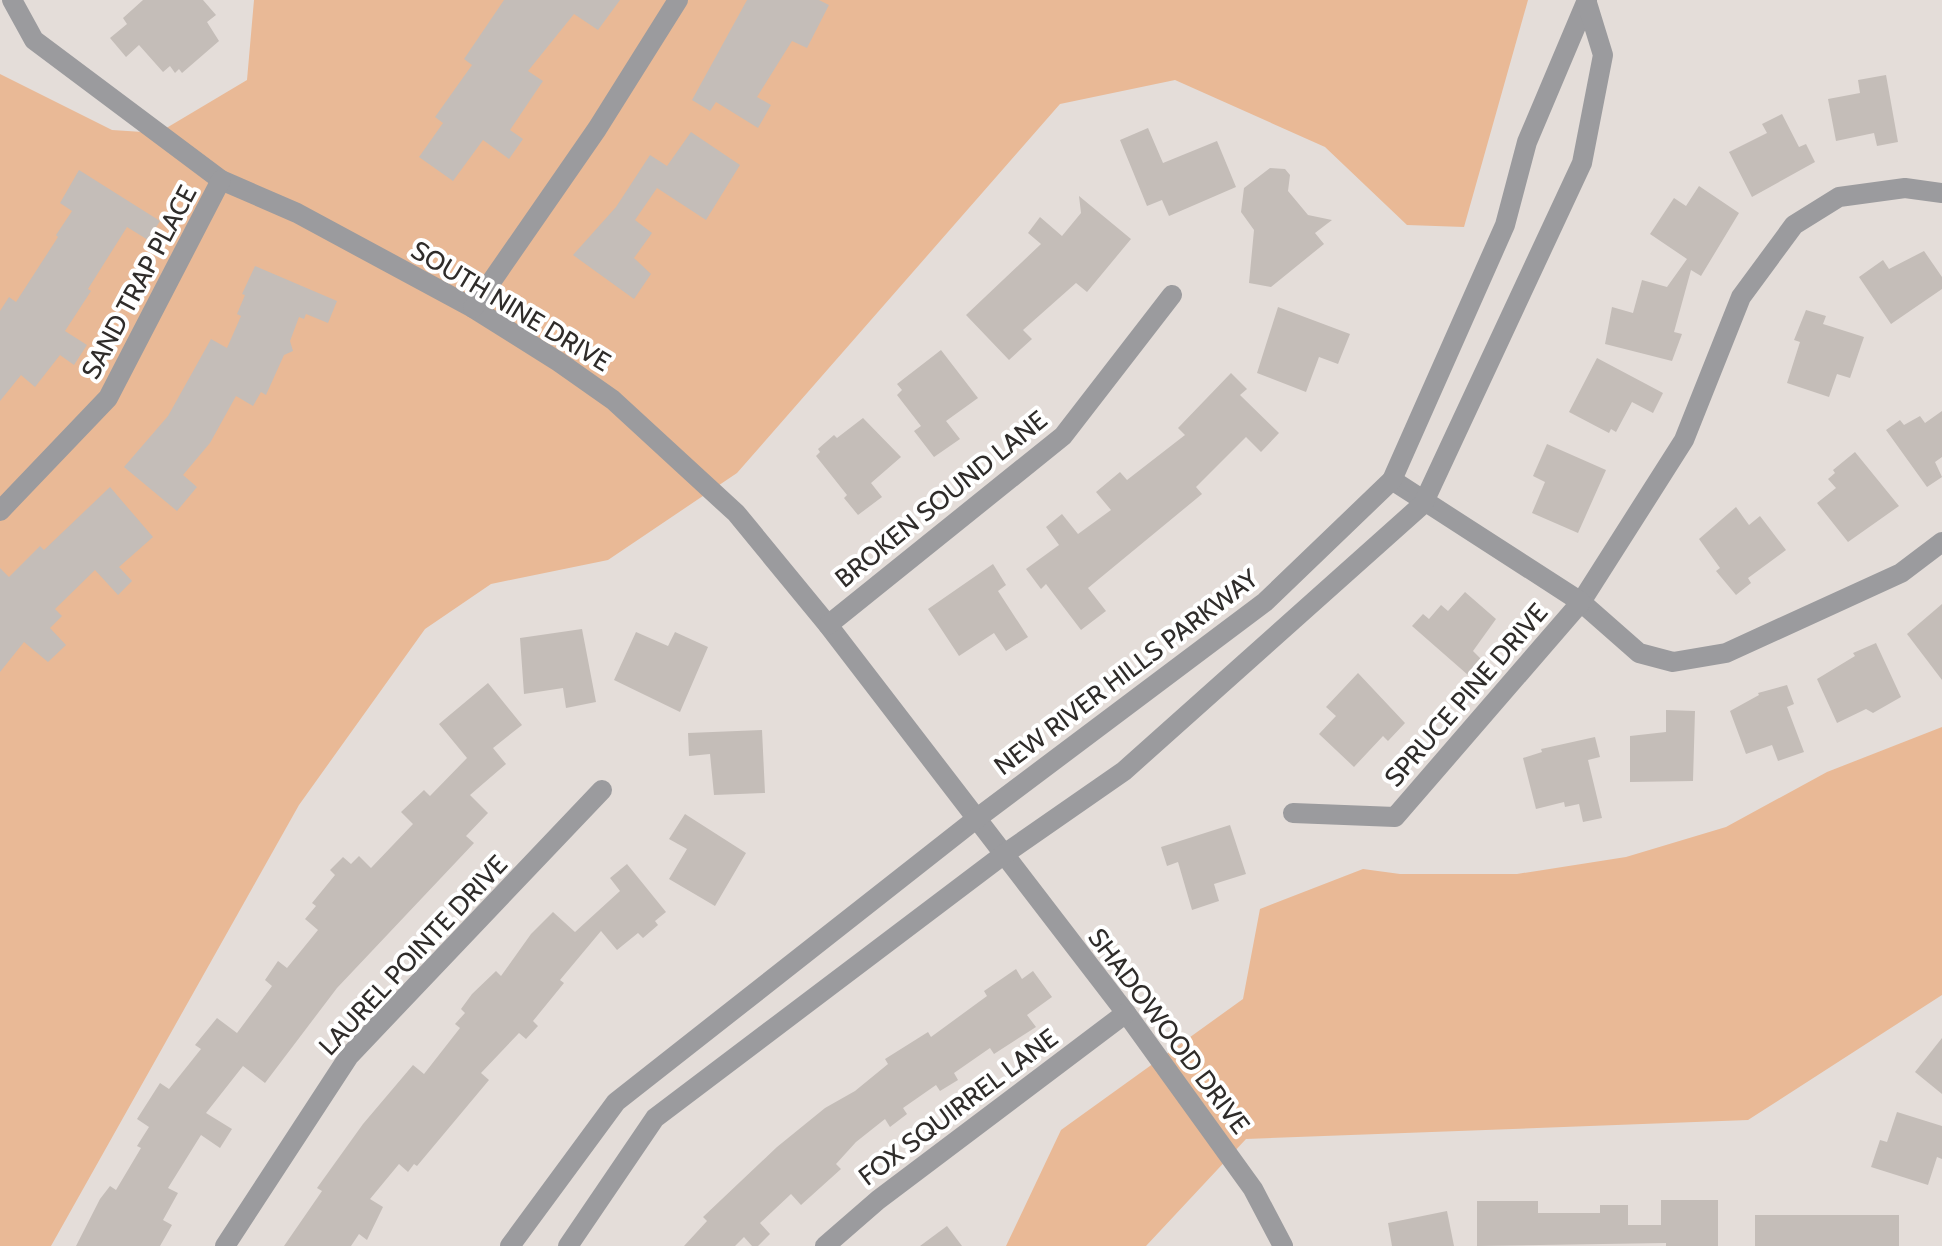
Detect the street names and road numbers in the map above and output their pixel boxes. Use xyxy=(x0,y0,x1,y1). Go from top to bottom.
street label: SAND TRAP PLACE xyxy=(75,180,203,384)
street label: SOUTH NINE DRIVE xyxy=(405,234,617,378)
street label: BROKEN SOUND LANE xyxy=(829,404,1053,594)
street label: NEW RIVER HILLS PARKWAY xyxy=(988,562,1265,782)
street label: SPRUCE PINE DRIVE xyxy=(1378,597,1554,793)
street label: LAUREL POINTE DRIVE xyxy=(312,848,514,1062)
street label: SHADOWOOD DRIVE xyxy=(1081,922,1257,1140)
street label: FOX SQUIRREL LANE xyxy=(852,1022,1064,1192)

